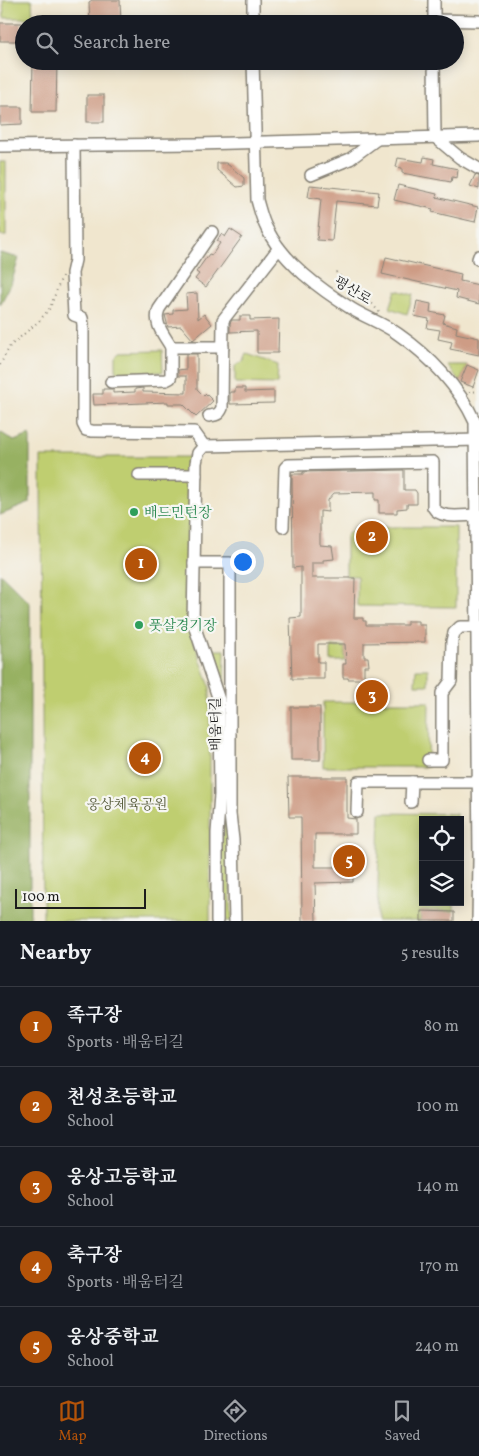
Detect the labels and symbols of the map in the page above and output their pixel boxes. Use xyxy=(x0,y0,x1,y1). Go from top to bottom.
street label: 평산로 xyxy=(330,273,375,310)
place label: 배드민턴장 xyxy=(144,504,212,523)
marker: 배드민턴장 xyxy=(128,506,140,518)
pin: 2 xyxy=(356,518,388,556)
pin: 1 xyxy=(125,545,157,583)
your location xyxy=(230,549,256,575)
place label: 풋살경기장 xyxy=(149,617,217,636)
marker: 풋살경기장 xyxy=(133,619,145,631)
pin: 3 xyxy=(356,677,388,715)
street label: 배움터길 xyxy=(207,697,226,751)
pin: 4 xyxy=(129,739,161,777)
park label: 웅상체육공원 xyxy=(86,796,168,815)
pin: 5 xyxy=(333,842,365,880)
scale bar xyxy=(15,886,146,909)

